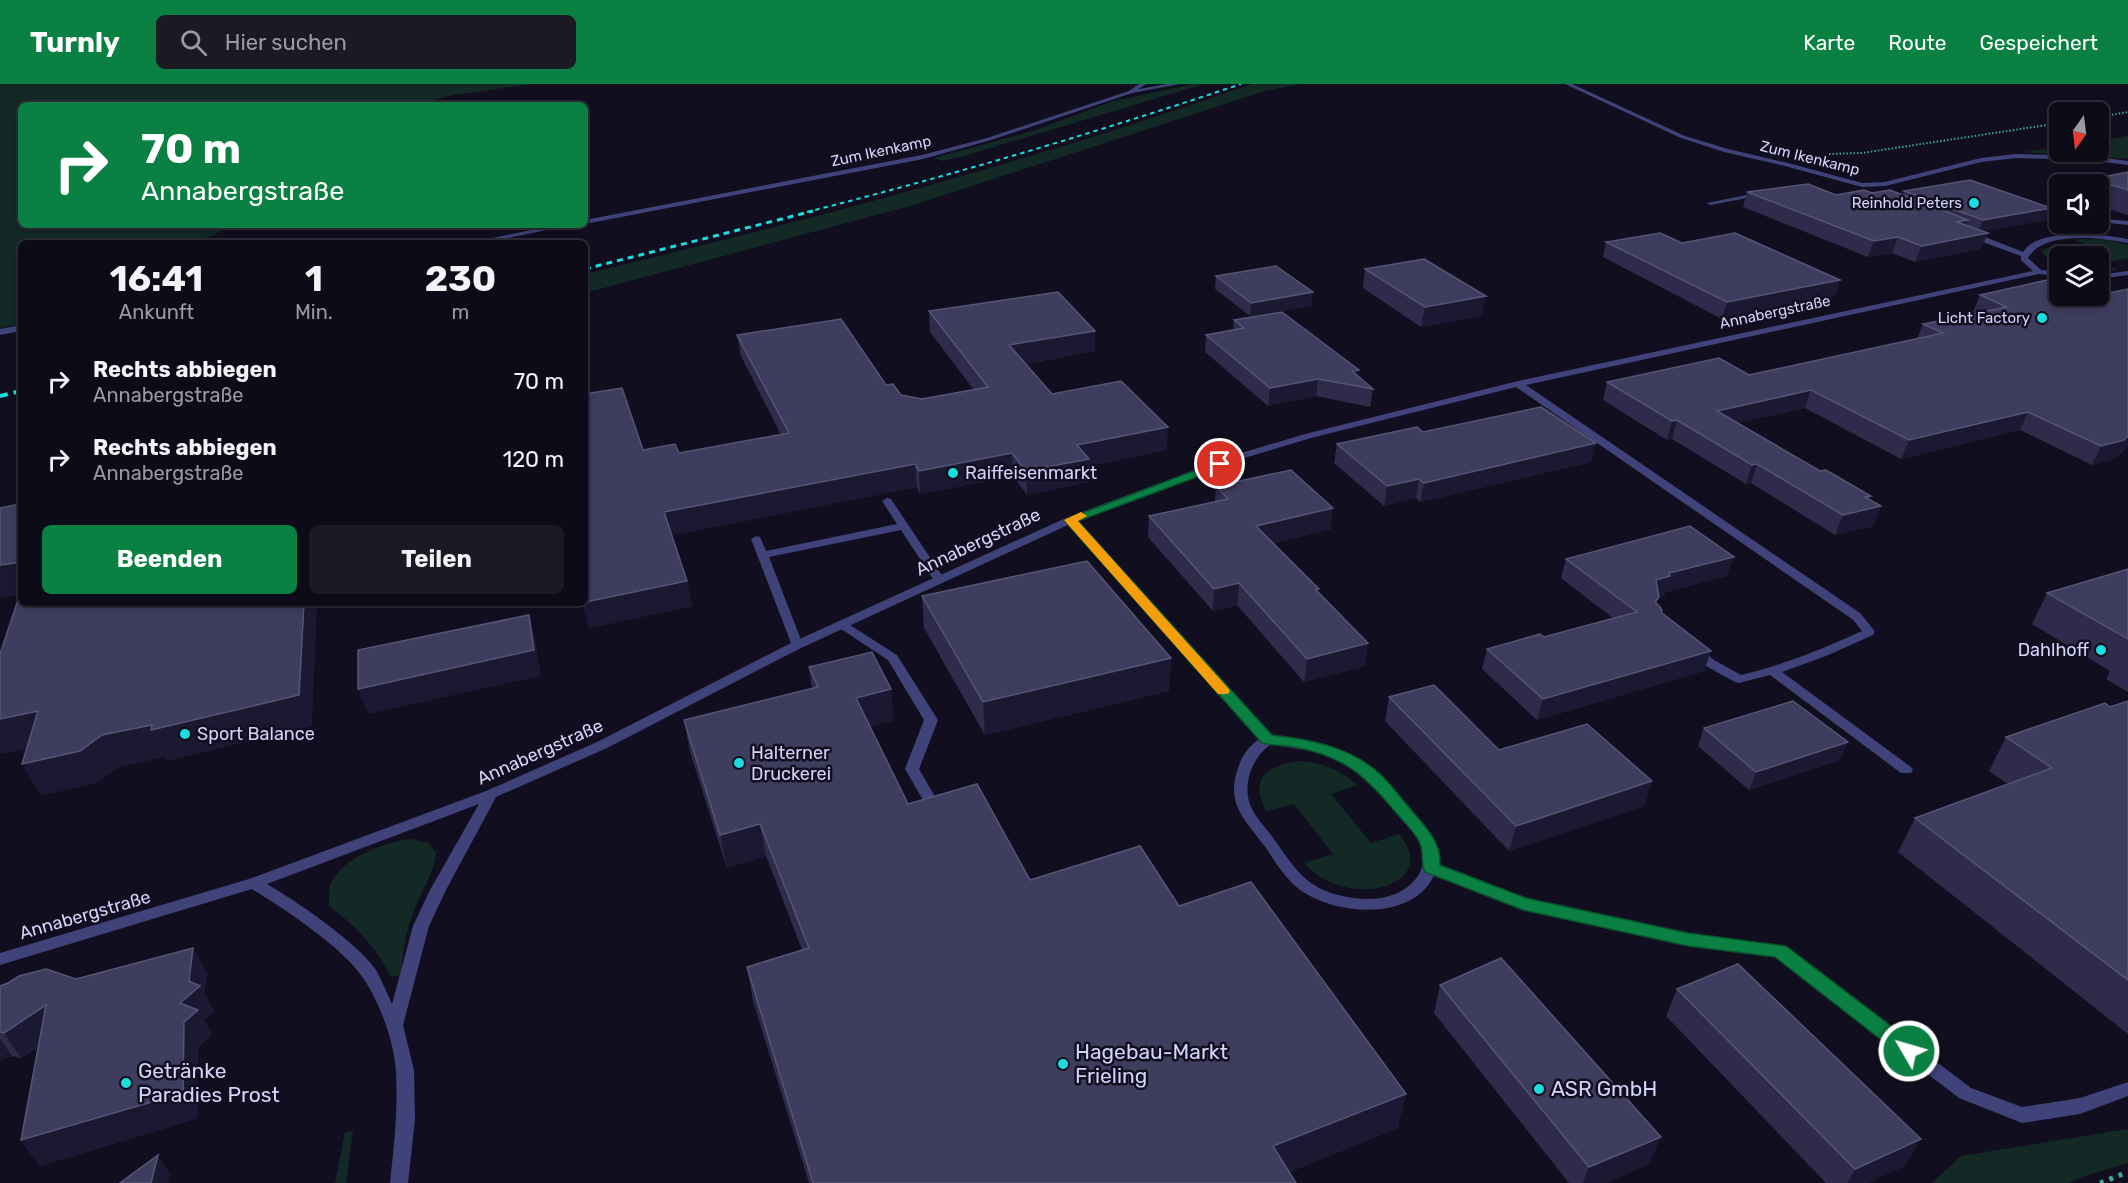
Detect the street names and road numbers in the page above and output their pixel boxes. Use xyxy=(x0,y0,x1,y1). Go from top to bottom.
street label: Zum Ikenkamp xyxy=(829,132,933,170)
street label: Zum Ikenkamp xyxy=(1758,137,1862,179)
street label: Annabergstraße xyxy=(1718,291,1832,333)
street label: Annabergstraße xyxy=(912,503,1044,581)
street label: Annabergstraße xyxy=(474,714,606,790)
street label: Annabergstraße xyxy=(17,886,153,944)

